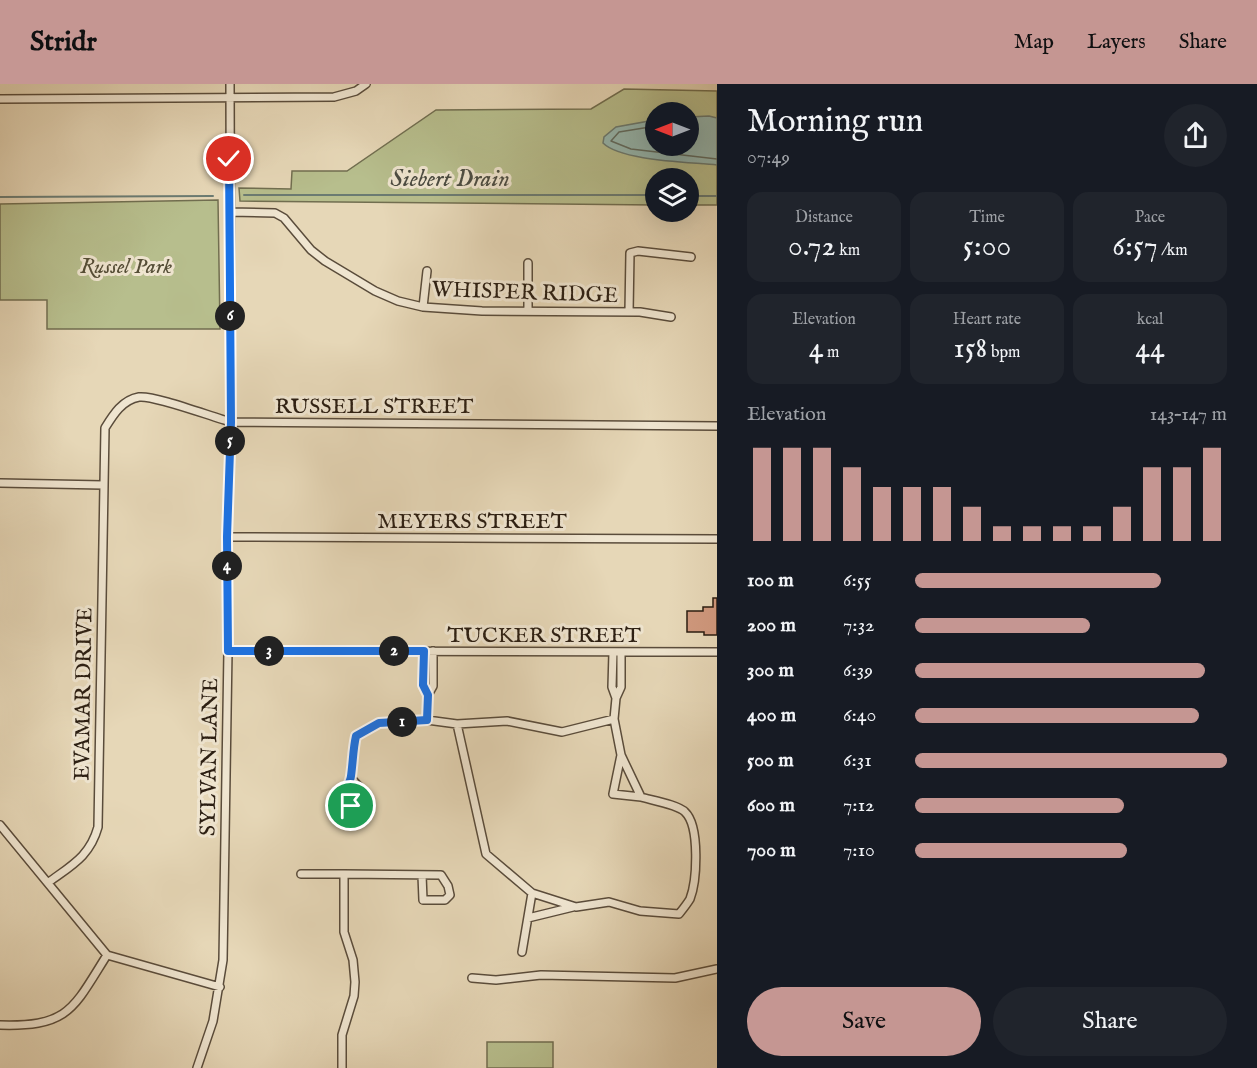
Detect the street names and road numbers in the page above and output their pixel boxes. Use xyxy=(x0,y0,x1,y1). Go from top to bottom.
street label: WHISPER RIDGE xyxy=(431,276,619,310)
street label: RUSSELL STREET xyxy=(275,393,473,421)
street label: MEYERS STREET xyxy=(377,508,567,536)
street label: EVAMAR DRIVE xyxy=(68,607,100,781)
street label: TUCKER STREET xyxy=(447,622,641,650)
street label: SYLVAN LANE xyxy=(195,678,225,837)

